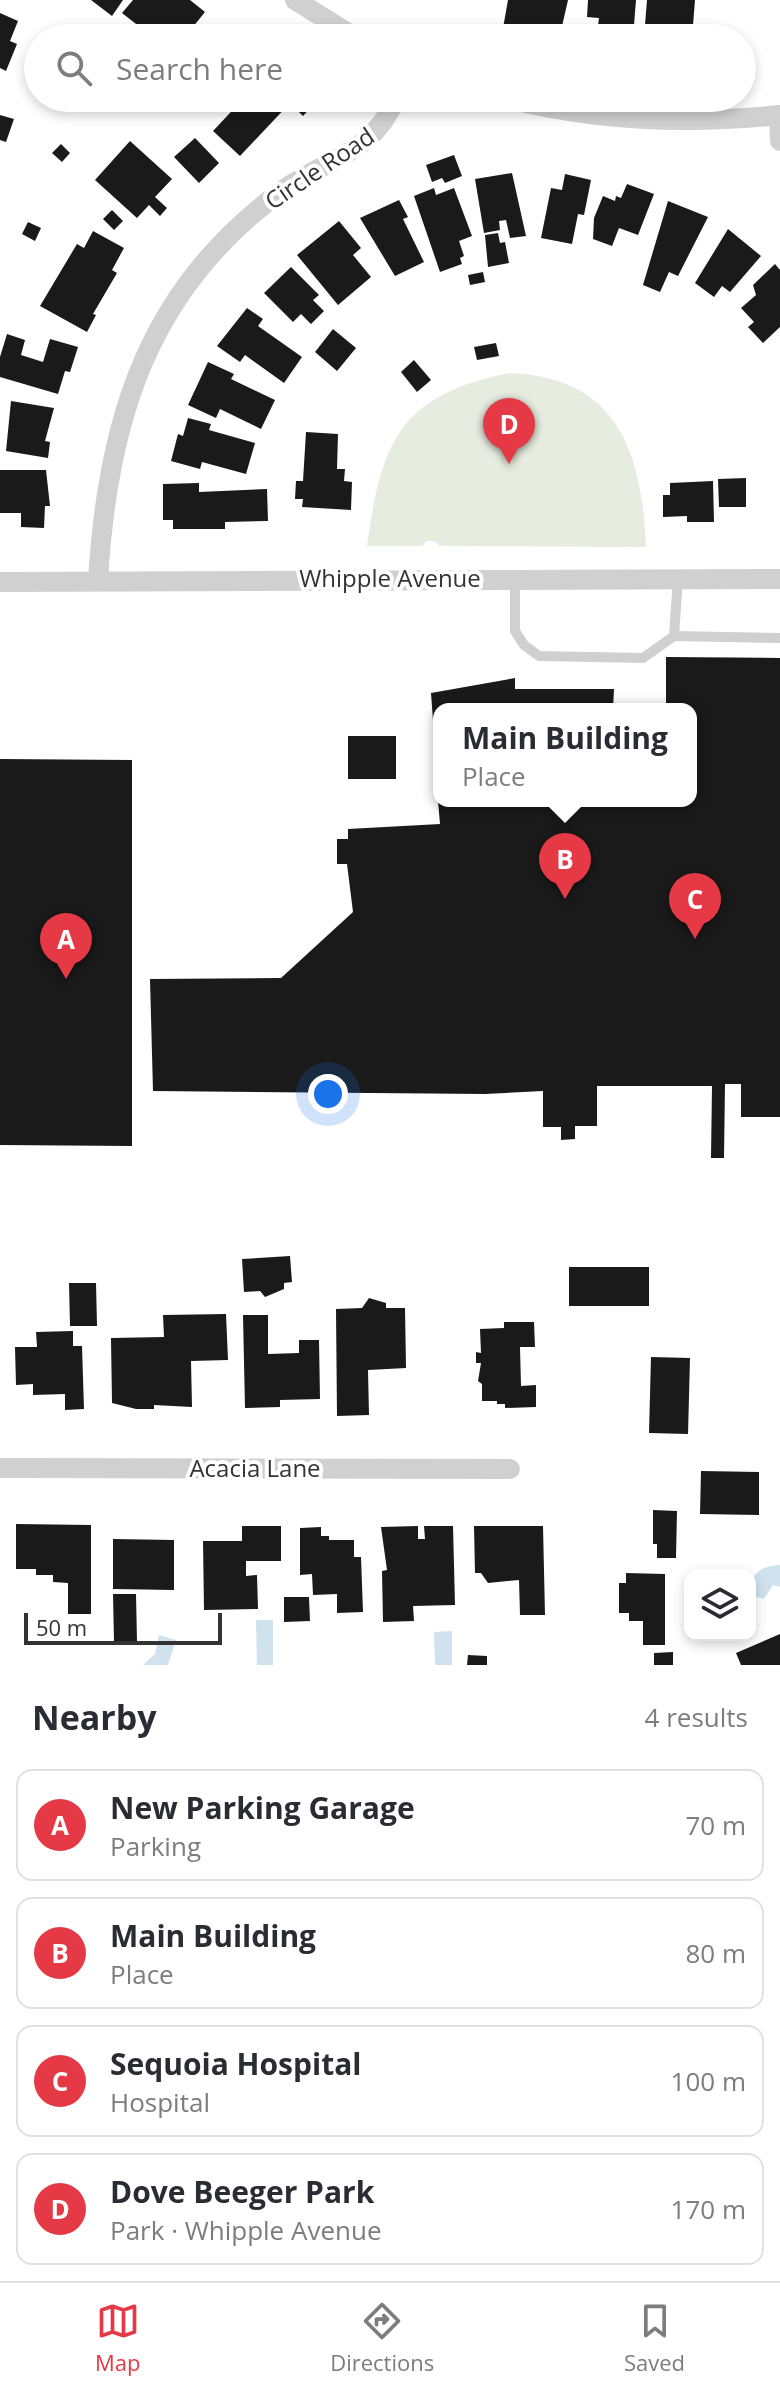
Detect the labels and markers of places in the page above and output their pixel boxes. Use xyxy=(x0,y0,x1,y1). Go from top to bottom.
pin: D xyxy=(483,398,535,464)
pin: B xyxy=(539,833,591,899)
pin: C xyxy=(669,873,721,939)
pin: A xyxy=(40,913,92,979)

